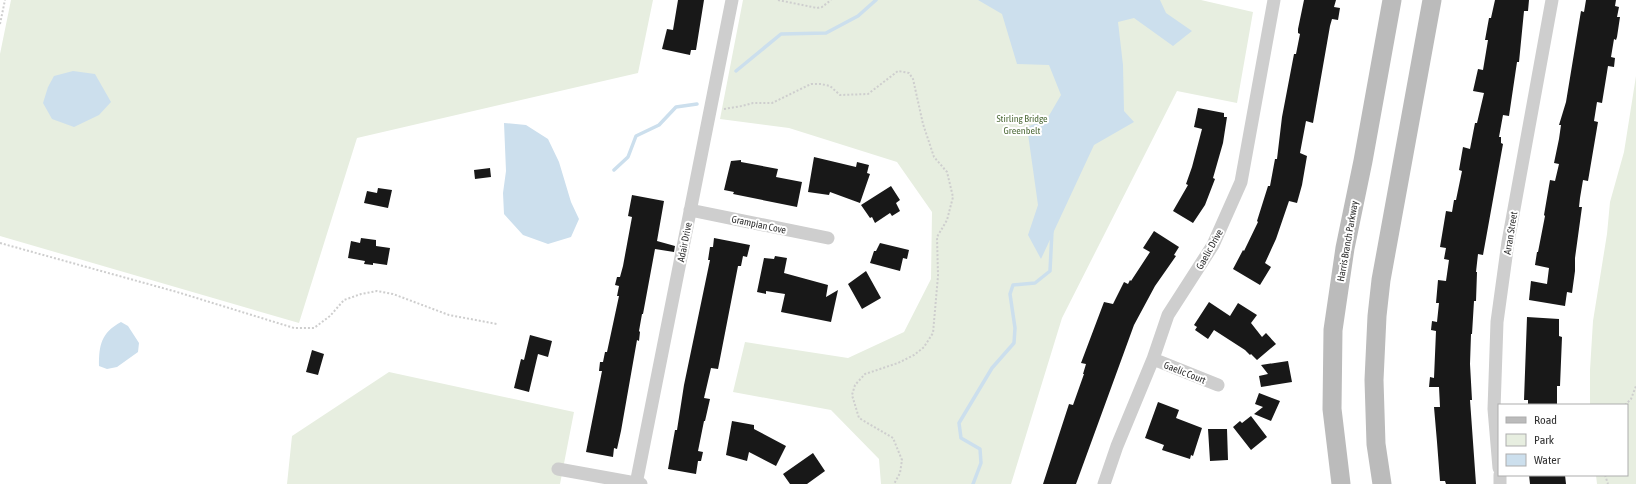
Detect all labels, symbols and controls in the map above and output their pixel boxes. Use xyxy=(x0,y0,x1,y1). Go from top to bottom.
park label: Stirling Bridge Greenbelt xyxy=(996,113,1048,136)
street label: Harris Branch Parkway xyxy=(1335,200,1360,282)
street label: Arran Street xyxy=(1502,211,1519,255)
street label: Grampian Cove xyxy=(731,213,788,236)
street label: Adair Drive xyxy=(675,221,694,263)
street label: Gaelic Drive xyxy=(1194,227,1225,271)
street label: Gaelic Court xyxy=(1162,359,1208,386)
legend xyxy=(1498,404,1628,476)
text: Road xyxy=(1534,413,1557,427)
text: Park xyxy=(1534,433,1555,447)
text: Water xyxy=(1534,453,1561,467)

